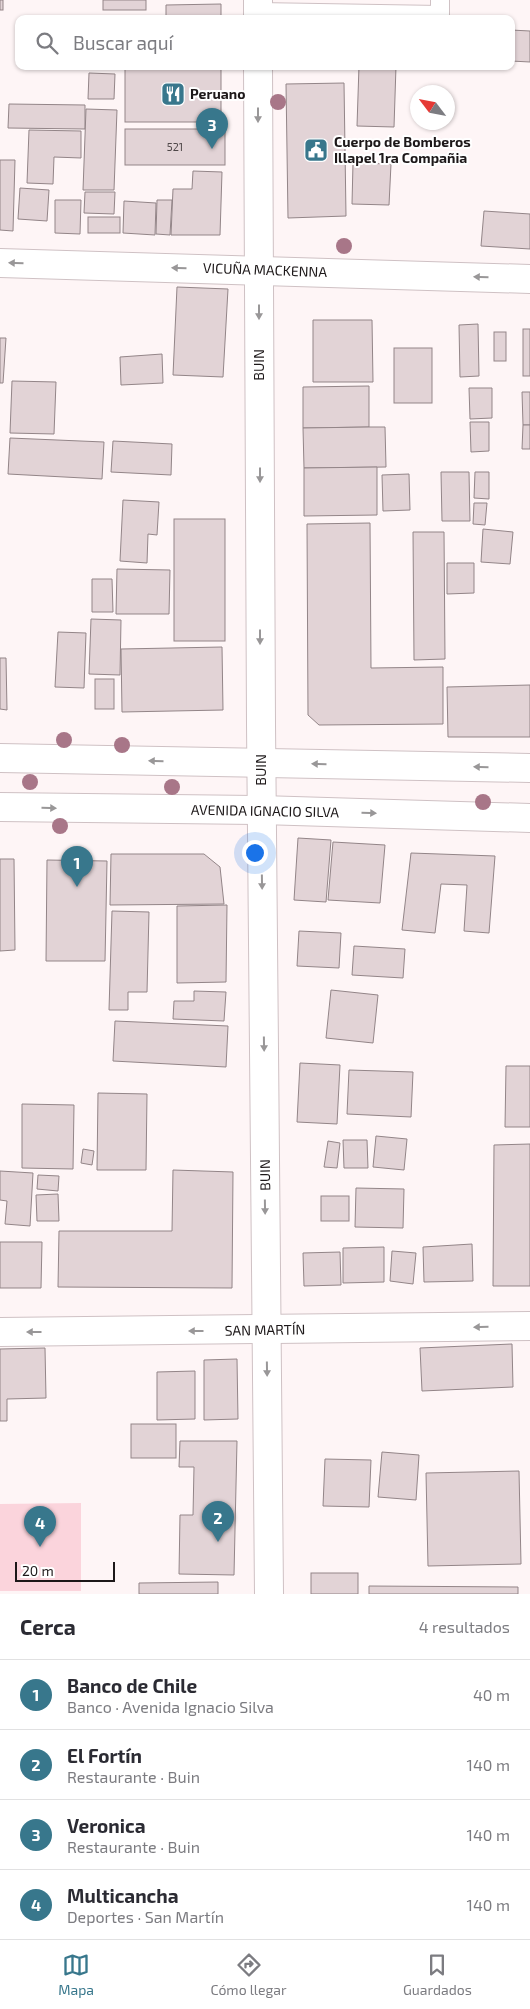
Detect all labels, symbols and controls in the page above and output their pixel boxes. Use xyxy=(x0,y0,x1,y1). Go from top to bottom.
search box xyxy=(15,15,515,70)
icon: search xyxy=(33,29,61,57)
text: Buscar aquí xyxy=(73,31,173,54)
restaurant icon: Peruano xyxy=(160,81,186,107)
place label: Peruano xyxy=(190,85,245,102)
north arrow xyxy=(410,85,455,130)
one-way arrow xyxy=(255,107,263,123)
pin: 3 xyxy=(196,108,228,149)
place label: Cuerpo de Bomberos Illapel 1ra Compañia xyxy=(334,133,471,166)
public building icon: Cuerpo de Bomberos Illapel 1ra Compañia xyxy=(303,137,329,163)
house number: 521 xyxy=(167,140,183,153)
one-way arrow xyxy=(8,259,24,267)
street label: VICUÑA MACKENNA xyxy=(203,259,328,280)
one-way arrow xyxy=(171,263,187,271)
one-way arrow xyxy=(473,273,489,281)
one-way arrow xyxy=(255,305,263,321)
street label: BUIN xyxy=(250,349,267,381)
one-way arrow xyxy=(256,467,264,483)
one-way arrow xyxy=(256,630,264,646)
street label: BUIN xyxy=(252,754,269,786)
one-way arrow xyxy=(148,757,164,765)
one-way arrow xyxy=(311,760,327,768)
one-way arrow xyxy=(473,763,489,771)
street label: AVENIDA IGNACIO SILVA xyxy=(191,801,340,820)
one-way arrow xyxy=(41,804,57,812)
one-way arrow xyxy=(361,809,377,817)
your location xyxy=(242,840,268,866)
pin: 1 xyxy=(61,846,93,887)
one-way arrow xyxy=(258,874,266,890)
one-way arrow xyxy=(260,1036,268,1052)
street label: BUIN xyxy=(256,1159,273,1191)
one-way arrow xyxy=(261,1199,269,1215)
street label: SAN MARTÍN xyxy=(224,1320,305,1339)
one-way arrow xyxy=(473,1323,489,1331)
one-way arrow xyxy=(188,1327,204,1335)
one-way arrow xyxy=(26,1328,42,1336)
one-way arrow xyxy=(263,1361,271,1377)
pin: 2 xyxy=(202,1501,234,1542)
pin: 4 xyxy=(24,1506,56,1547)
scale bar xyxy=(15,1559,115,1582)
text: 20 m xyxy=(22,1562,54,1579)
text: Cerca xyxy=(20,1614,76,1639)
text: 4 resultados xyxy=(419,1617,510,1636)
text: Banco de Chile xyxy=(67,1674,197,1697)
text: 1 xyxy=(33,1685,39,1704)
text: 40 m xyxy=(473,1685,510,1704)
text: Banco · Avenida Ignacio Silva xyxy=(67,1697,274,1716)
text: El Fortín xyxy=(67,1744,142,1767)
text: 2 xyxy=(31,1755,41,1774)
text: 140 m xyxy=(467,1755,510,1774)
text: Restaurante · Buin xyxy=(67,1767,200,1786)
text: Veronica xyxy=(67,1814,145,1837)
text: 3 xyxy=(31,1825,41,1844)
text: 140 m xyxy=(467,1825,510,1844)
text: Restaurante · Buin xyxy=(67,1837,200,1856)
text: Multicancha xyxy=(67,1884,179,1907)
text: 4 xyxy=(31,1895,41,1914)
text: 140 m xyxy=(467,1895,510,1914)
text: Deportes · San Martín xyxy=(67,1907,224,1926)
tab: Mapa xyxy=(58,1951,94,1998)
tab: Cómo llegar xyxy=(210,1951,287,1998)
tab: Guardados xyxy=(403,1951,472,1998)

